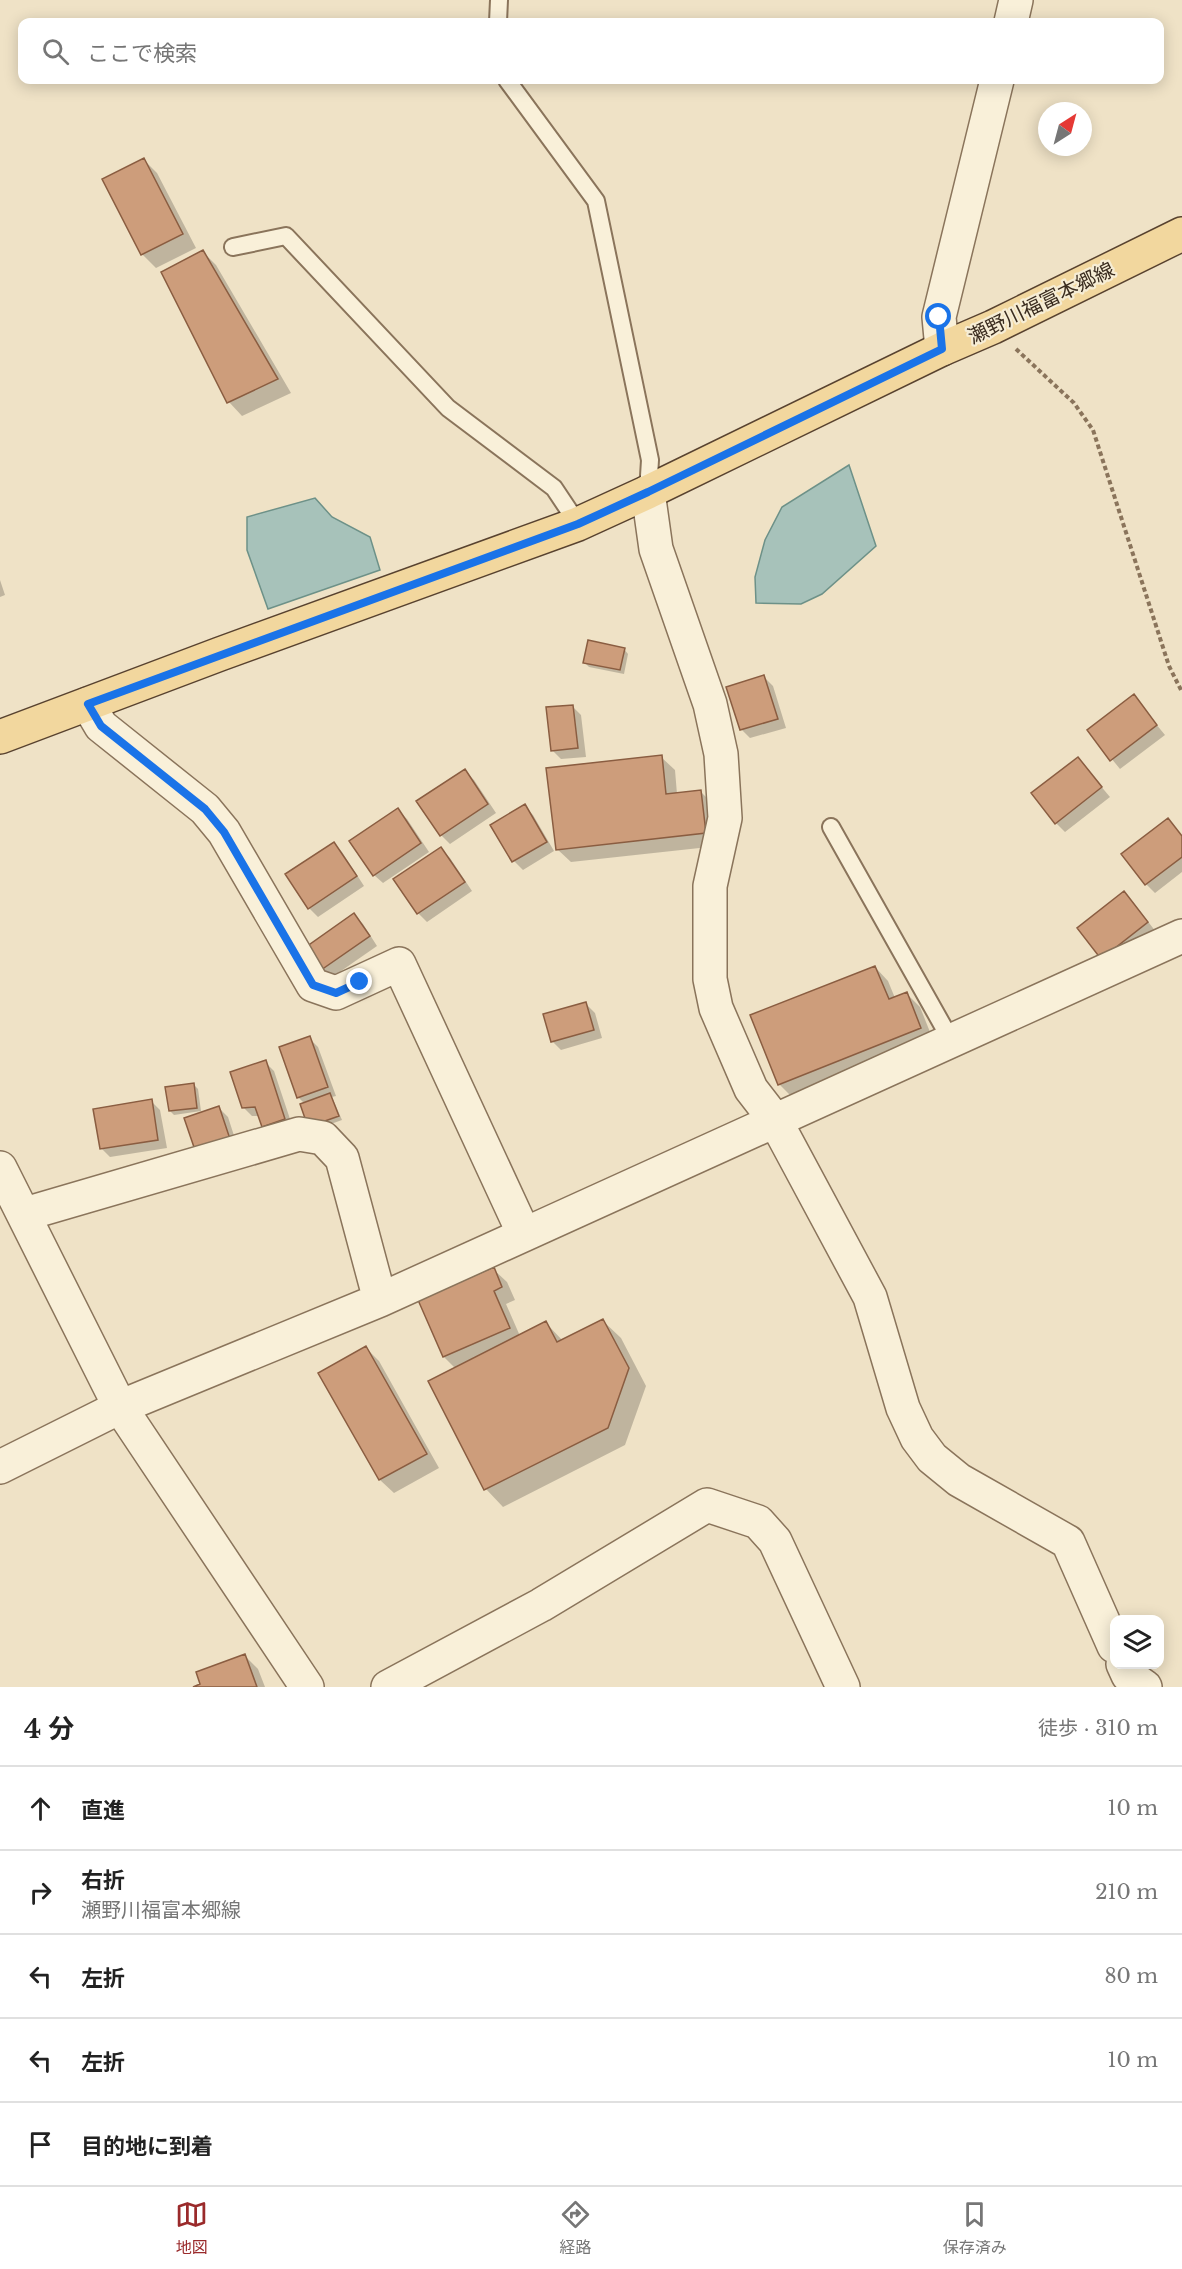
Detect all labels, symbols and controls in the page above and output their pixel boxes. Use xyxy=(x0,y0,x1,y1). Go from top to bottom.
search box xyxy=(18,18,1164,84)
icon: search xyxy=(39,35,72,68)
text: ここで検索 xyxy=(87,40,197,67)
north arrow xyxy=(1038,102,1092,156)
street label: 瀬野川福富本郷線 xyxy=(964,257,1118,349)
route start xyxy=(925,303,951,329)
route end xyxy=(346,968,372,994)
map controls xyxy=(1110,1615,1164,1669)
button: layers xyxy=(1110,1615,1164,1669)
text: 4 分 xyxy=(24,1713,74,1745)
text: 徒歩 · 310 m xyxy=(1038,1716,1158,1740)
icon: ahead xyxy=(24,1792,57,1825)
text: 10 m xyxy=(1108,1796,1158,1820)
text: 直進 xyxy=(81,1797,125,1824)
text: 右折 xyxy=(81,1867,125,1894)
icon: right xyxy=(24,1876,57,1909)
text: 210 m xyxy=(1095,1880,1158,1904)
text: 瀬野川福富本郷線 xyxy=(81,1898,241,1922)
icon: left xyxy=(24,1960,57,1993)
text: 80 m xyxy=(1104,1964,1158,1988)
text: 左折 xyxy=(81,1965,125,1992)
icon: left xyxy=(24,2044,57,2077)
text: 10 m xyxy=(1108,2048,1158,2072)
text: 左折 xyxy=(81,2049,125,2076)
icon: arrive xyxy=(24,2128,57,2161)
text: 目的地に到着 xyxy=(81,2133,213,2160)
tab: 地図 xyxy=(175,2198,208,2258)
tab: 経路 xyxy=(559,2198,592,2258)
tab: 保存済み xyxy=(943,2198,1007,2258)

